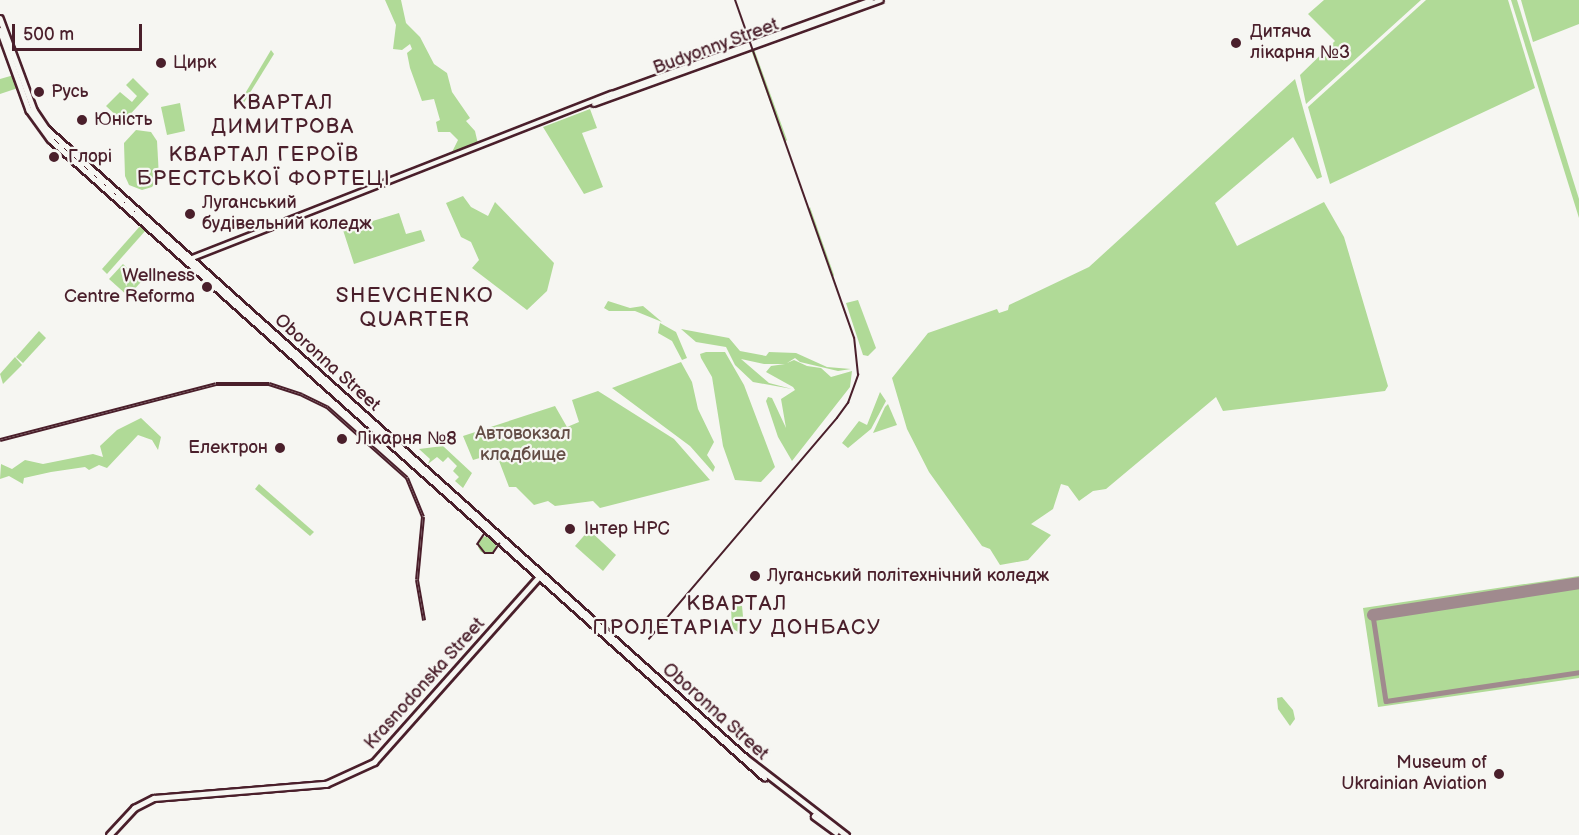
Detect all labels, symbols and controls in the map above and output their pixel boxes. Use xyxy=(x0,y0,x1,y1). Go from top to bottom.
scale bar xyxy=(15,12,146,50)
street label: Budyonny Street xyxy=(650,14,782,80)
place label: Дитяча лікарня №3 xyxy=(1250,22,1350,64)
text: 500 m xyxy=(23,24,74,45)
marker: Дитяча лікарня №3 xyxy=(1227,34,1245,52)
place label: Цирк xyxy=(173,52,217,74)
marker: Цирк xyxy=(154,56,168,70)
place label: Русь xyxy=(51,81,88,103)
marker: Русь xyxy=(32,85,46,99)
district label: КВАРТАЛ ДИМИТРОВА xyxy=(211,90,355,140)
place label: Юність xyxy=(94,109,152,131)
marker: Юність xyxy=(75,113,89,127)
district label: КВАРТАЛ ГЕРОЇВ БРЕСТСЬКОЇ ФОРТЕЦІ xyxy=(137,142,391,192)
place label: Глорі xyxy=(68,146,112,168)
marker: Глорі xyxy=(45,148,63,166)
place label: Луганський будівельний коледж xyxy=(202,193,372,236)
marker: Луганський будівельний коледж xyxy=(183,207,197,221)
place label: Wellness Centre Reforma xyxy=(64,266,195,308)
marker: Wellness Centre Reforma xyxy=(200,280,214,294)
district label: SHEVCHENKO QUARTER xyxy=(336,283,494,333)
street label: Oboronna Street xyxy=(270,310,384,416)
park label: Автовокзал кладбище xyxy=(475,424,571,466)
place label: Лікарня №8 xyxy=(356,428,457,450)
marker: Лікарня №8 xyxy=(333,430,351,448)
place label: Електрон xyxy=(188,437,268,459)
marker: Електрон xyxy=(273,441,287,455)
place label: Інтер НРС xyxy=(584,518,670,540)
marker: Інтер НРС xyxy=(561,520,579,538)
place label: Луганський політехнічний коледж xyxy=(767,565,1049,587)
marker: Луганський політехнічний коледж xyxy=(748,569,762,583)
district label: КВАРТАЛ ПРОЛЕТАРІАТУ ДОНБАСУ xyxy=(592,591,882,641)
street label: Krasnodonska Street xyxy=(360,614,490,754)
street label: Oboronna Street xyxy=(658,659,772,765)
place label: Museum of Ukrainian Aviation xyxy=(1341,753,1487,795)
marker: Museum of Ukrainian Aviation xyxy=(1492,767,1506,781)

